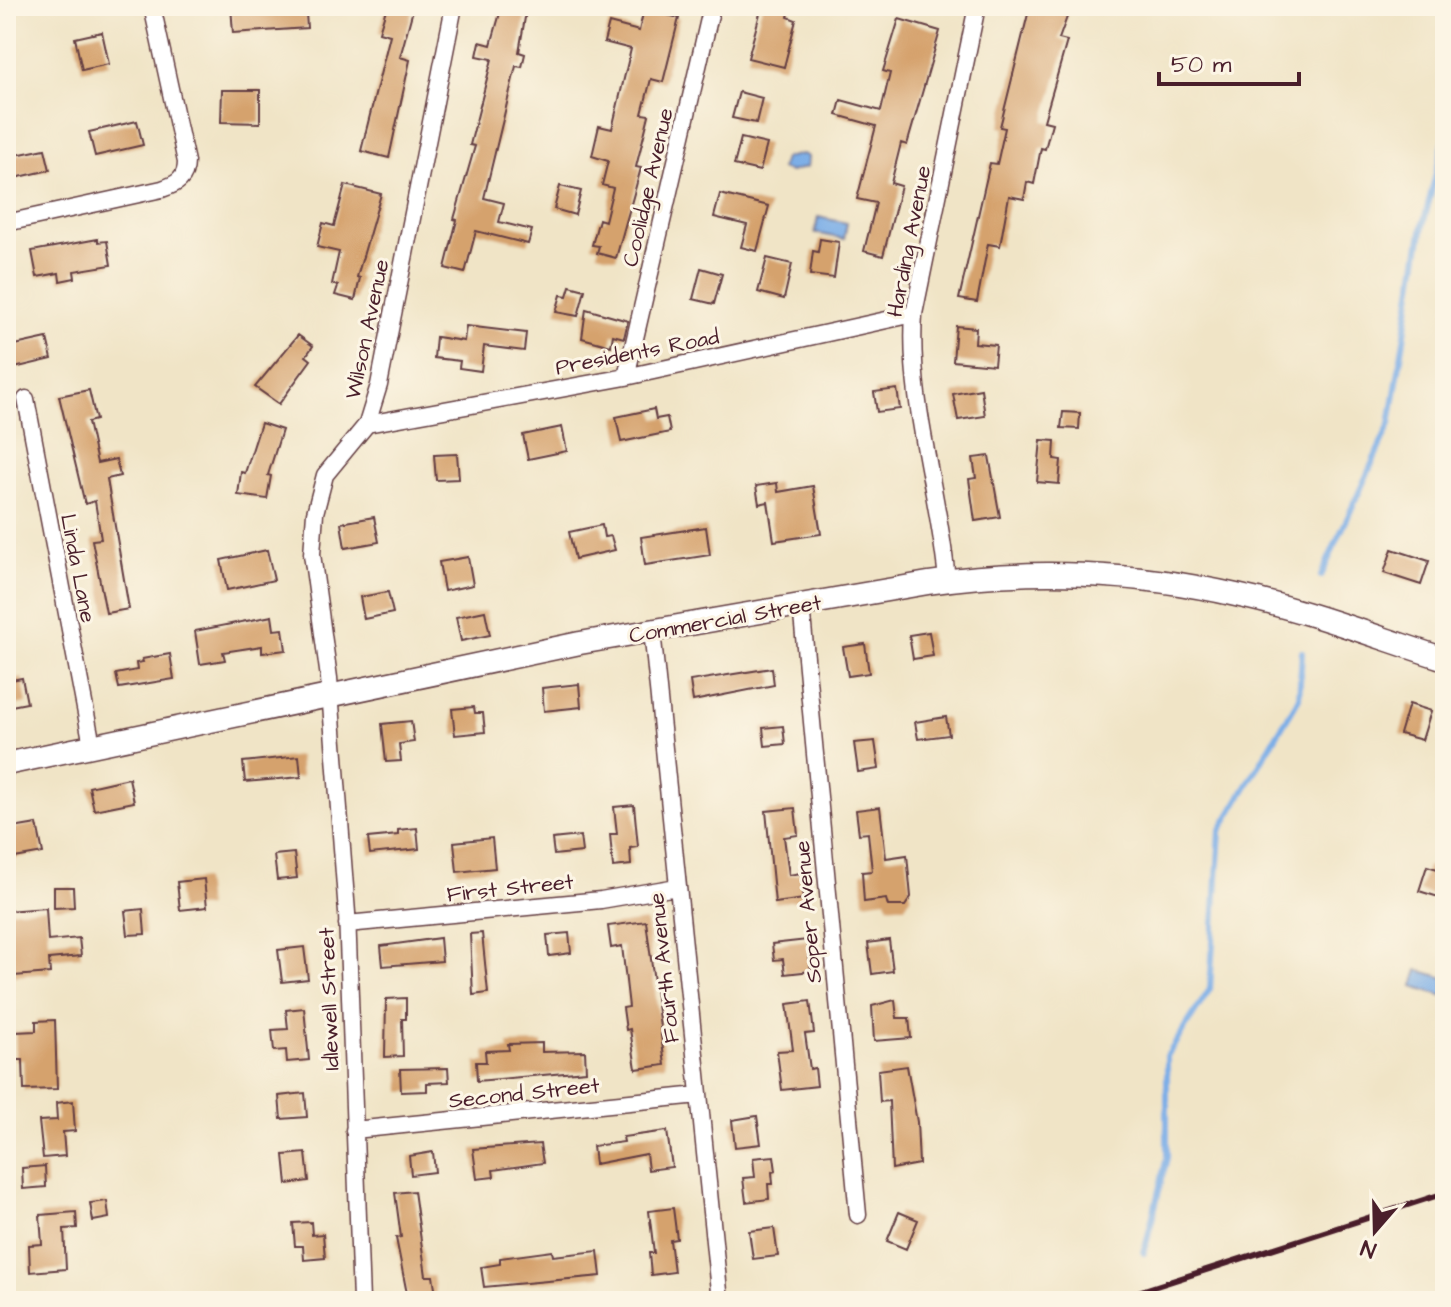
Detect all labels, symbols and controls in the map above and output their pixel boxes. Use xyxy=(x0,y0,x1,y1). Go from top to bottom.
scale bar xyxy=(1159,36,1299,86)
text: 50 m xyxy=(1171,48,1232,82)
street label: Coolidge Avenue xyxy=(615,105,683,270)
street label: Harding Avenue xyxy=(880,163,940,320)
street label: Wilson Avenue xyxy=(338,256,397,402)
street label: Presidents Road xyxy=(553,321,722,384)
street label: Linda Lane xyxy=(52,511,103,625)
street label: Commercial Street xyxy=(627,587,824,652)
street label: Soper Avenue xyxy=(787,839,830,984)
street label: First Street xyxy=(445,866,575,911)
street label: Fourth Avenue xyxy=(641,891,688,1045)
street label: Idlewell Street xyxy=(312,927,347,1071)
street label: Second Street xyxy=(447,1070,601,1117)
north arrow xyxy=(1335,1191,1415,1271)
text: N xyxy=(1357,1231,1380,1265)

